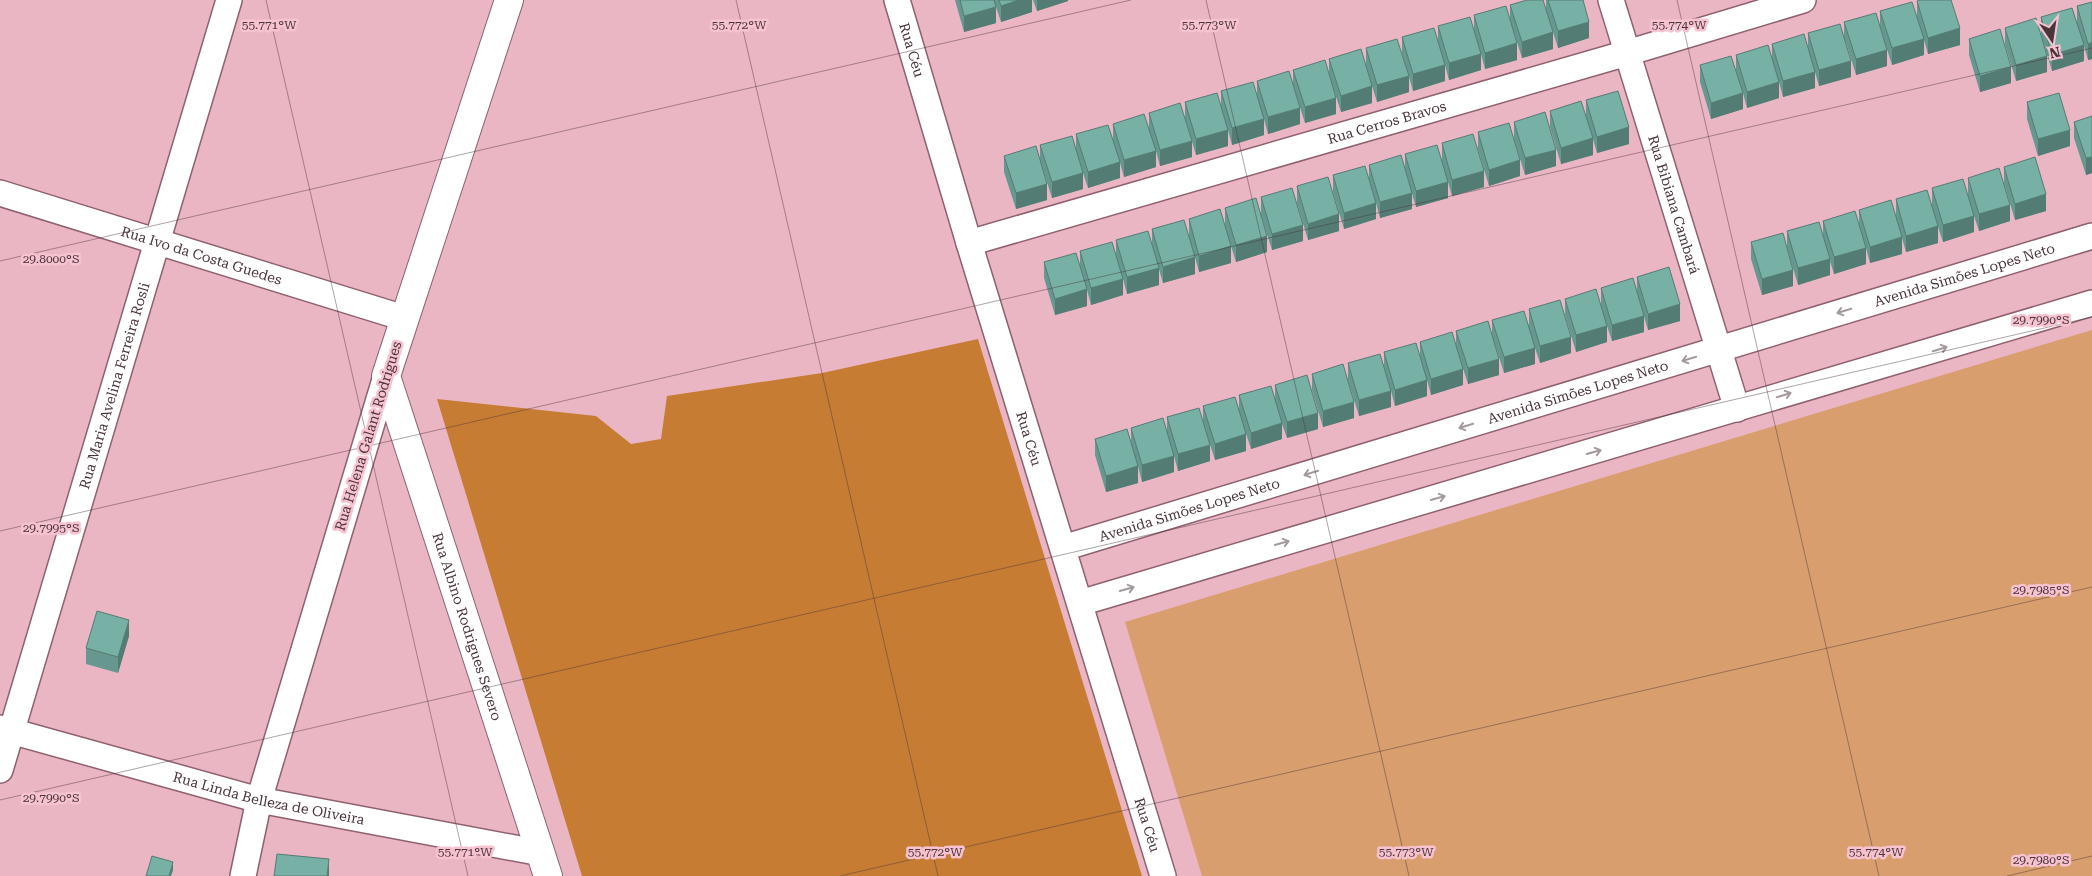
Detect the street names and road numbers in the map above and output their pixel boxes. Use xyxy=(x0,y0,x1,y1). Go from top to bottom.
street label: Rua Céu xyxy=(896,21,927,79)
street label: Rua Cerros Bravos xyxy=(1326,98,1448,147)
street label: Rua Bibiana Cambará xyxy=(1645,133,1703,276)
street label: Rua Ivo da Costa Guedes xyxy=(119,223,284,288)
street label: Avenida Simões Lopes Neto xyxy=(1872,240,2057,310)
street label: Rua Maria Avelina Ferreira Rosli xyxy=(76,280,153,491)
street label: Rua Helena Galant Rodrigues xyxy=(332,339,405,533)
street label: Avenida Simões Lopes Neto xyxy=(1486,357,1670,427)
street label: Rua Céu xyxy=(1013,410,1045,468)
street label: Avenida Simões Lopes Neto xyxy=(1097,475,1282,545)
street label: Rua Albino Rodrigues Severo xyxy=(429,531,505,723)
street label: Rua Linda Belleza de Oliveira xyxy=(171,769,366,828)
street label: Rua Céu xyxy=(1131,796,1163,854)

